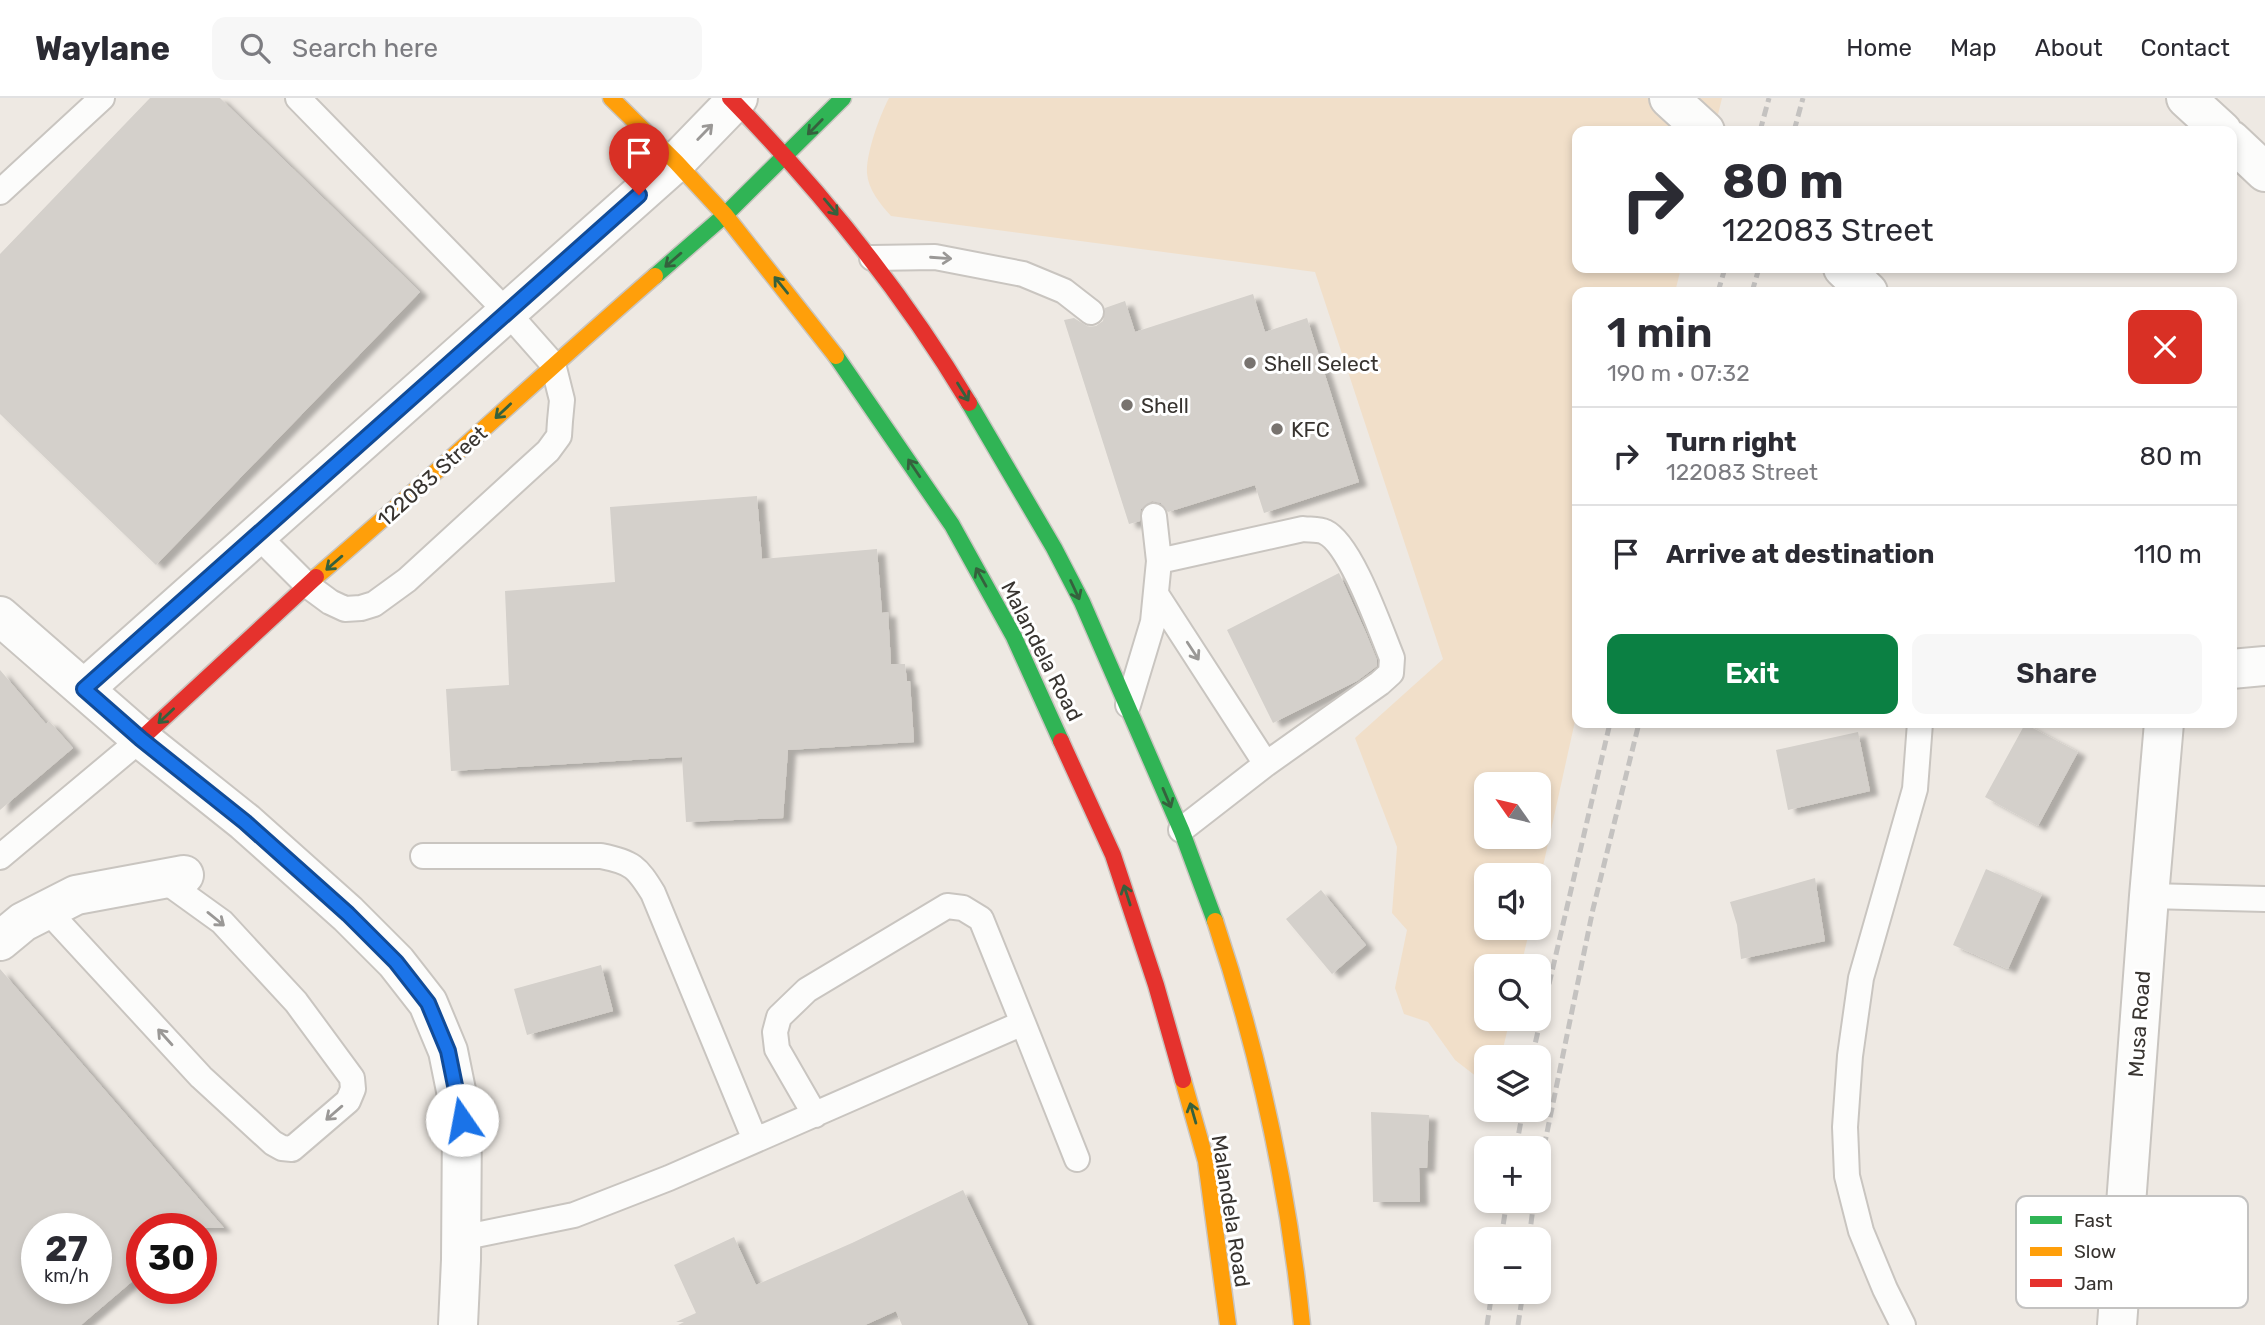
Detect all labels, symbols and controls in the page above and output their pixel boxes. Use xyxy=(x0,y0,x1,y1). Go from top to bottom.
search box xyxy=(212,17,702,80)
text: Waylane xyxy=(35,29,170,68)
icon: search xyxy=(236,29,274,67)
text: Search here xyxy=(292,33,438,64)
text: Home xyxy=(1846,34,1912,62)
text: Map xyxy=(1950,34,1997,62)
text: About xyxy=(2035,34,2103,62)
text: Contact xyxy=(2141,34,2230,62)
one-way arrow xyxy=(806,118,823,135)
pin xyxy=(609,123,669,195)
one-way arrow xyxy=(697,124,714,141)
icon: arrive xyxy=(620,134,658,172)
text: 80 m xyxy=(1722,152,1844,210)
icon: right xyxy=(1607,154,1698,245)
one-way arrow xyxy=(823,198,839,216)
text: 122083 Street xyxy=(1722,211,1934,249)
one-way arrow xyxy=(664,252,682,268)
one-way arrow xyxy=(929,252,951,265)
one-way arrow xyxy=(773,276,788,294)
text: 1 min xyxy=(1607,308,1713,358)
button: close xyxy=(2128,310,2202,384)
place label: Shell Select xyxy=(1264,351,1378,376)
marker: Shell Select xyxy=(1242,355,1258,371)
text: 190 m · 07:32 xyxy=(1607,359,1750,387)
one-way arrow xyxy=(956,382,970,402)
place label: Shell xyxy=(1141,393,1189,418)
marker: Shell xyxy=(1119,397,1135,413)
one-way arrow xyxy=(495,403,512,420)
place label: KFC xyxy=(1291,417,1330,442)
street label: 122083 Street xyxy=(372,420,492,532)
marker: KFC xyxy=(1269,421,1285,437)
text: Turn right xyxy=(1666,427,1796,458)
icon: right xyxy=(1607,437,1645,475)
text: 80 m xyxy=(2139,441,2202,472)
text: 122083 Street xyxy=(1666,458,1818,486)
one-way arrow xyxy=(907,459,921,479)
icon: arrive xyxy=(1607,535,1645,573)
text: Arrive at destination xyxy=(1666,539,1934,570)
text: 110 m xyxy=(2134,539,2202,570)
one-way arrow xyxy=(325,555,343,571)
one-way arrow xyxy=(974,568,988,588)
street label: Malandela Road xyxy=(996,577,1088,725)
one-way arrow xyxy=(1069,579,1083,600)
button: Exit xyxy=(1607,634,1898,714)
button: Share xyxy=(1912,634,2202,714)
one-way arrow xyxy=(1185,641,1200,660)
one-way arrow xyxy=(158,708,175,725)
north arrow xyxy=(1474,772,1550,849)
map controls xyxy=(1474,772,1551,1304)
one-way arrow xyxy=(1162,787,1175,808)
button: sound xyxy=(1474,863,1551,940)
one-way arrow xyxy=(1119,885,1132,907)
one-way arrow xyxy=(207,911,225,927)
button: search xyxy=(1474,954,1551,1031)
street label: Musa Road xyxy=(2123,970,2155,1078)
one-way arrow xyxy=(156,1029,173,1046)
button: layers xyxy=(1474,1045,1551,1122)
position arrow xyxy=(425,1083,499,1157)
one-way arrow xyxy=(1185,1102,1198,1124)
one-way arrow xyxy=(325,1105,343,1121)
street label: Malandela Road xyxy=(1207,1133,1255,1289)
button: + xyxy=(1474,1136,1551,1213)
legend xyxy=(2016,1196,2248,1308)
text: Fast xyxy=(2074,1209,2113,1232)
speed limit sign: 30 xyxy=(126,1213,217,1304)
button: − xyxy=(1474,1227,1551,1304)
text: 27 xyxy=(45,1228,88,1270)
text: Slow xyxy=(2074,1240,2116,1263)
text: km/h xyxy=(44,1265,89,1287)
text: Jam xyxy=(2074,1272,2113,1295)

